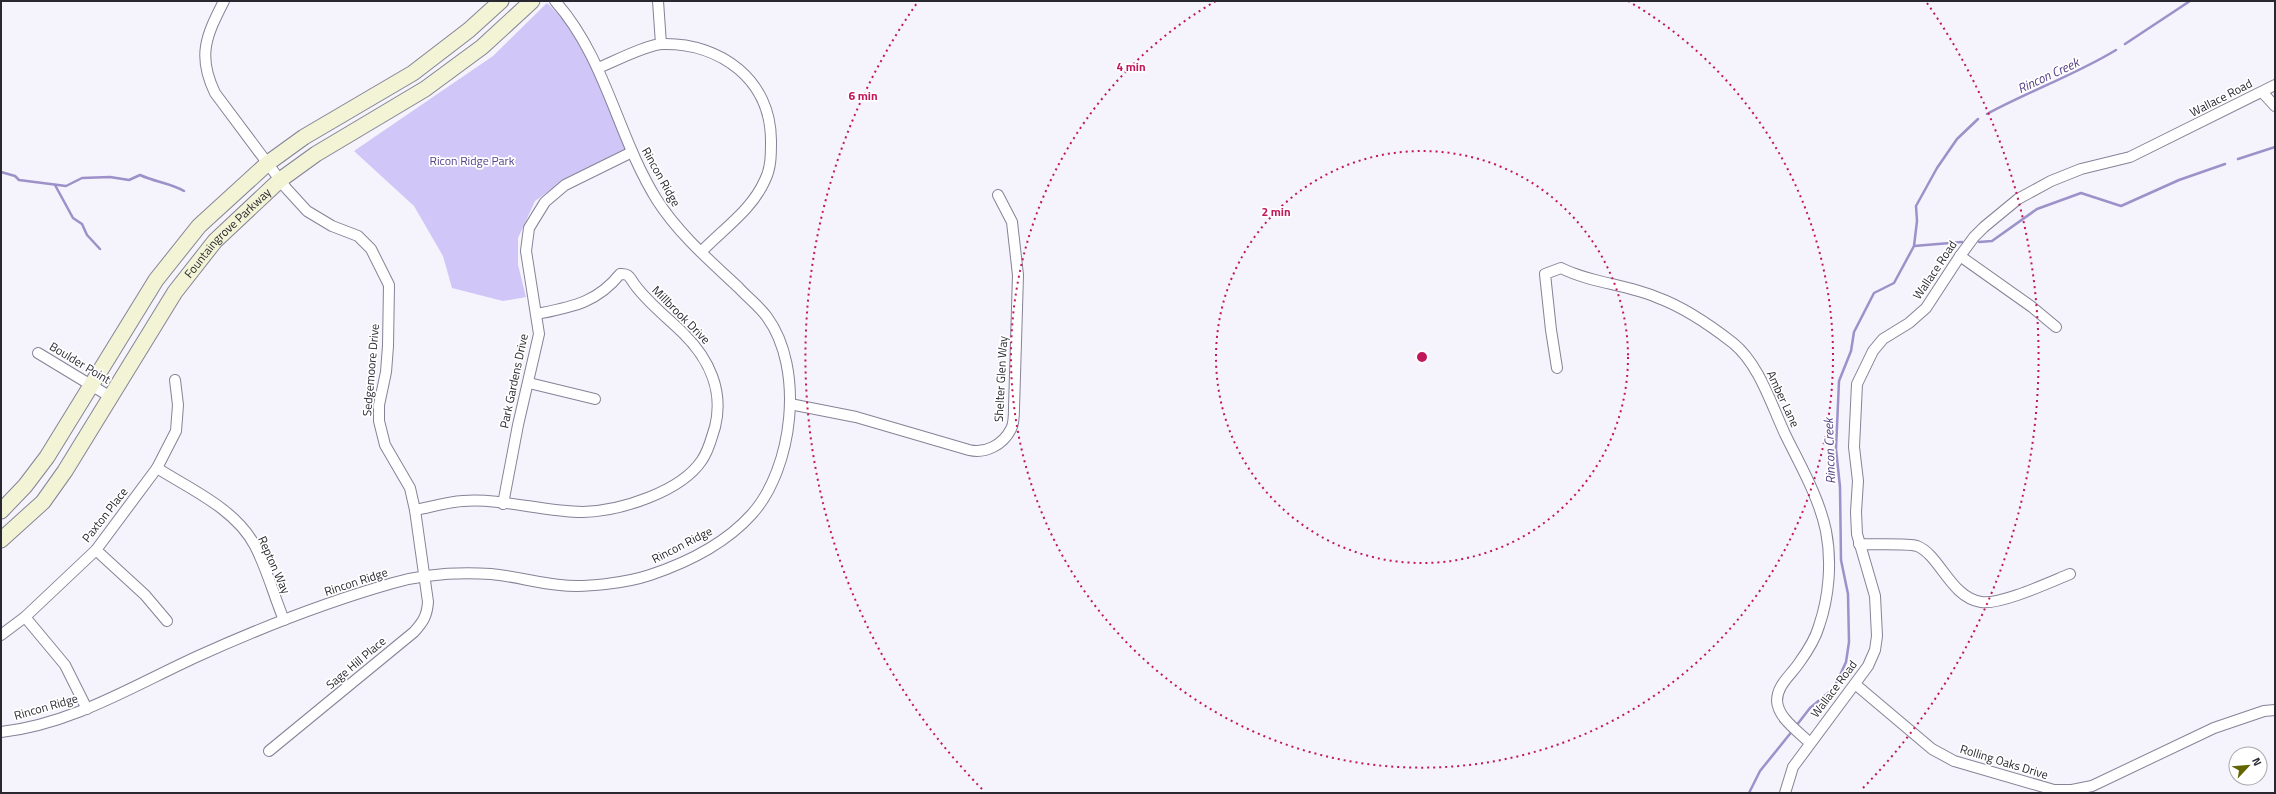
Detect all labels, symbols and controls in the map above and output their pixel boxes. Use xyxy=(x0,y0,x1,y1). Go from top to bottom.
water label: Rincon Creek xyxy=(2014,51,2084,98)
text: 4 min xyxy=(1116,57,1146,76)
street label: Wallace Road xyxy=(2186,74,2255,121)
text: 6 min xyxy=(848,86,878,105)
street label: Rincon Ridge xyxy=(637,143,686,210)
park label: Ricon Ridge Park xyxy=(430,151,515,170)
street label: Fountaingrove Parkway xyxy=(179,183,275,282)
text: 2 min xyxy=(1261,202,1291,221)
street label: Wallace Road xyxy=(1908,236,1961,303)
street label: Millbrook Drive xyxy=(648,281,715,348)
street label: Sedgemoore Drive xyxy=(357,323,384,417)
street label: Park Gardens Drive xyxy=(494,332,533,430)
street label: Shelter Glen Way xyxy=(989,335,1012,423)
street label: Boulder Point xyxy=(46,337,115,389)
centre of rings xyxy=(1415,350,1429,364)
street label: Amber Lane xyxy=(1762,367,1805,430)
water label: Rincon Creek xyxy=(1818,416,1840,484)
street label: Paxton Place xyxy=(77,483,132,546)
street label: Rincon Ridge xyxy=(648,521,715,568)
street label: Repton Way xyxy=(253,533,296,597)
street label: Rincon Ridge xyxy=(322,562,390,601)
street label: Sage Hill Place xyxy=(321,632,390,693)
street label: Wallace Road xyxy=(1806,656,1862,722)
street label: Rincon Ridge xyxy=(12,688,80,725)
street label: Rolling Oaks Drive xyxy=(1958,739,2051,784)
north arrow xyxy=(2228,746,2268,786)
text: N xyxy=(2248,755,2266,769)

